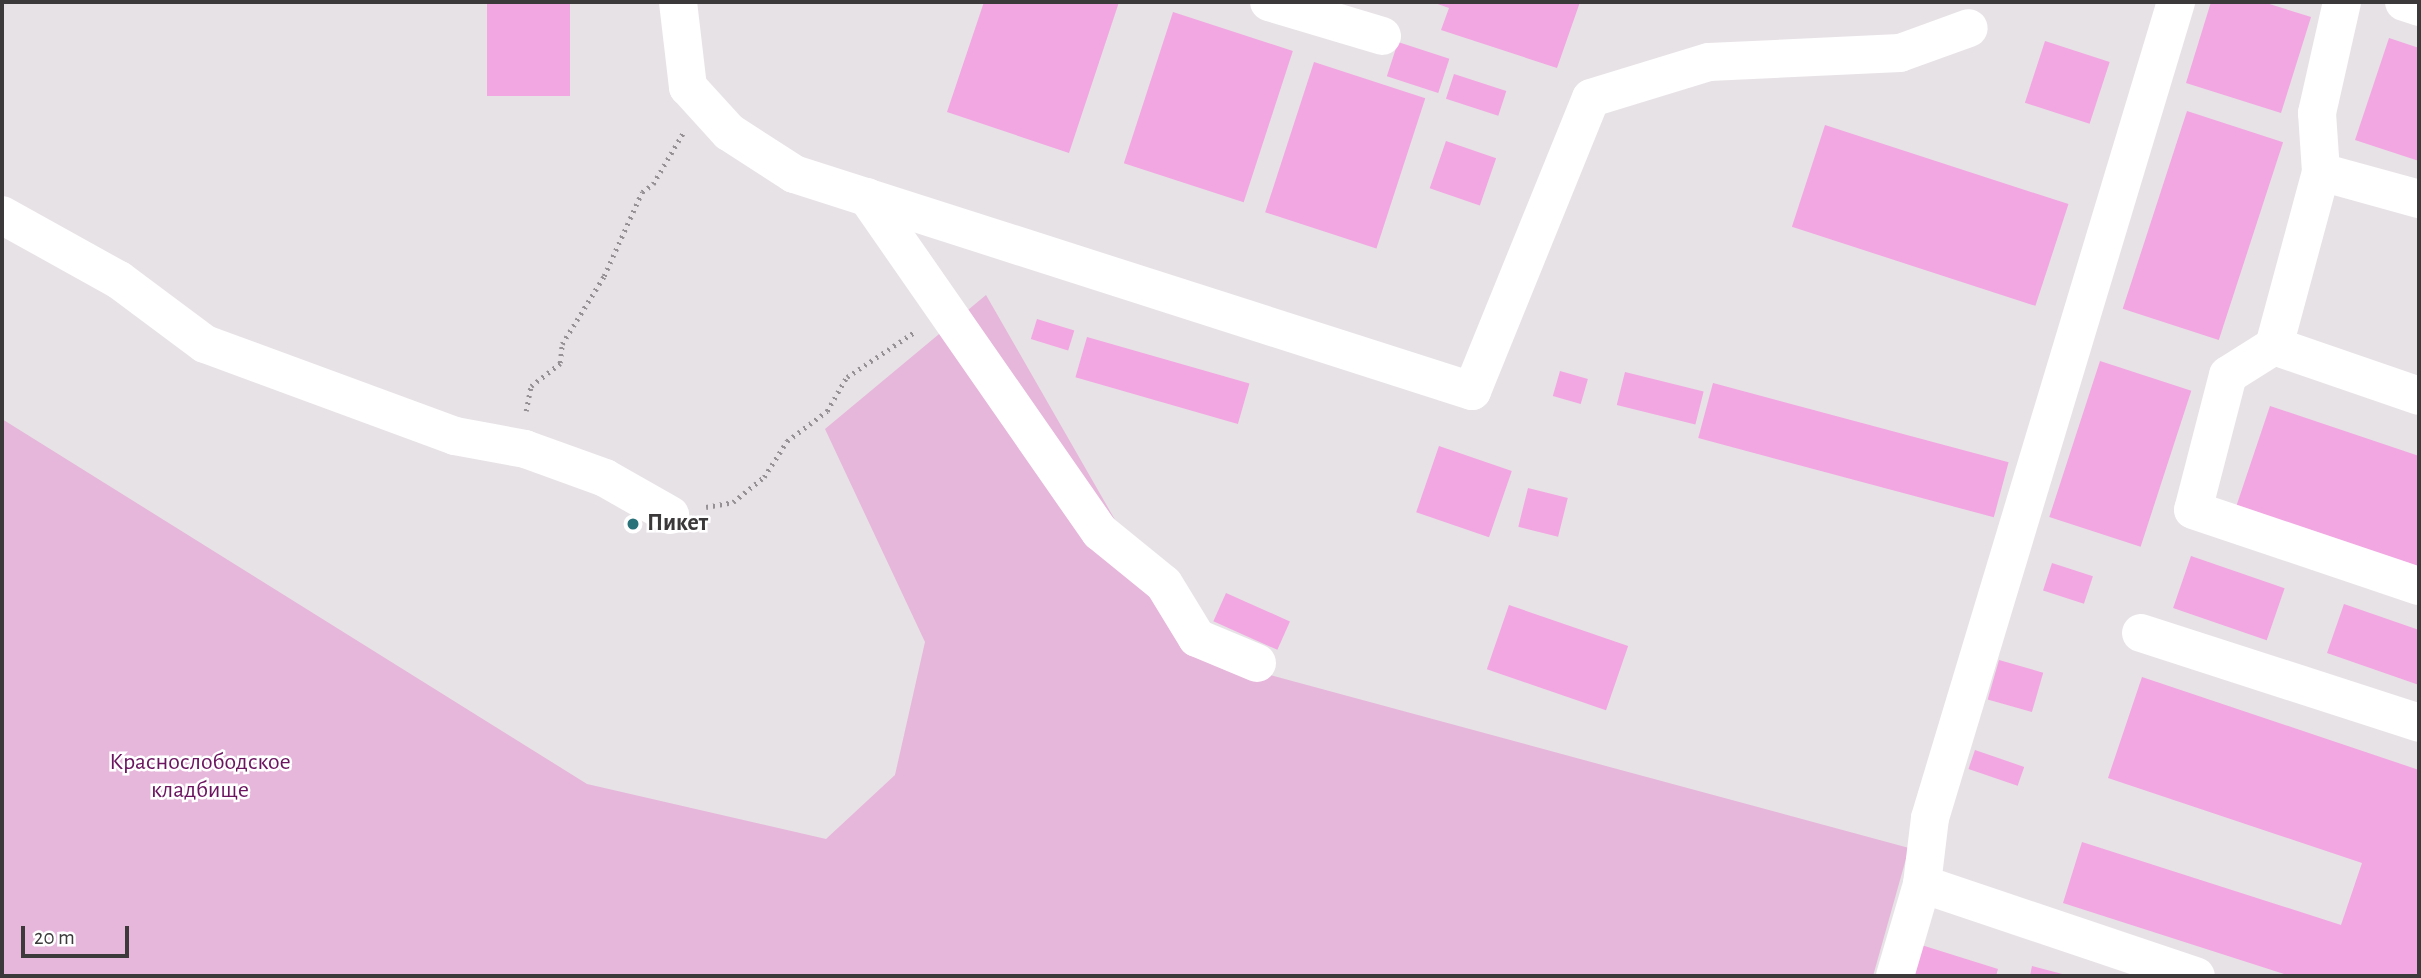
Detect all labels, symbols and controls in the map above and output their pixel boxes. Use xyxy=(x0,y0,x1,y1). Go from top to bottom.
place label: Пикет xyxy=(647,510,708,538)
marker: Пикет xyxy=(625,516,641,532)
park label: Краснослободское кладбище xyxy=(109,749,291,805)
scale bar xyxy=(24,912,133,956)
text: 20 m xyxy=(34,927,75,948)

